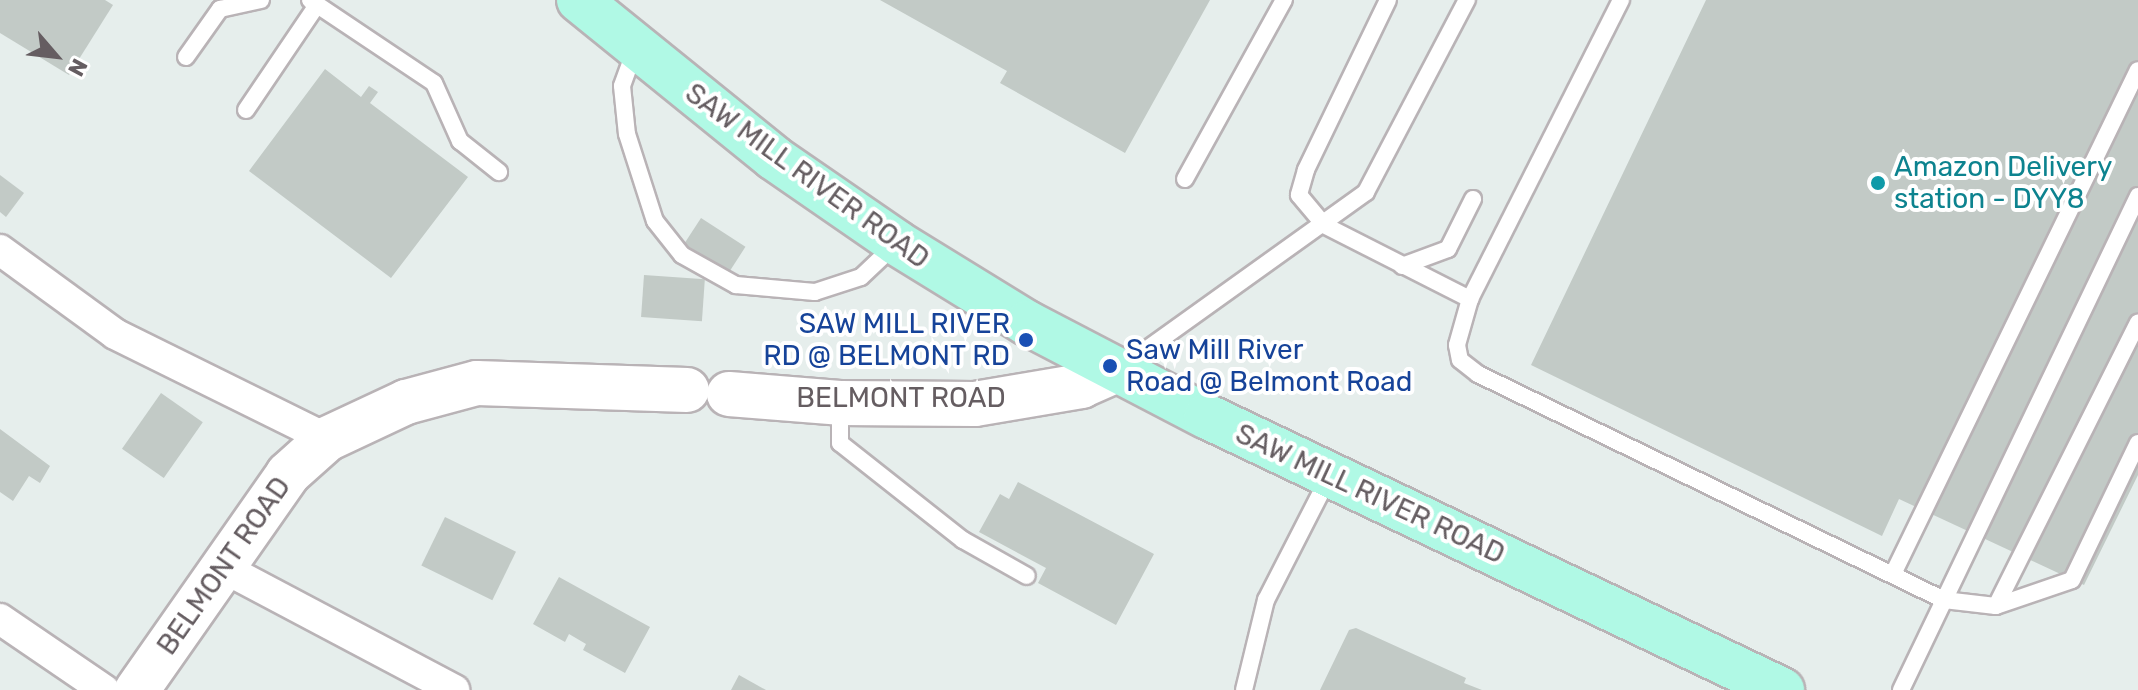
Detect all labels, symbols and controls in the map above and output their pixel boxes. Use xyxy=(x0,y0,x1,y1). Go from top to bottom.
north arrow xyxy=(16,16,96,96)
text: N xyxy=(62,54,93,81)
street label: SAW MILL RIVER ROAD xyxy=(678,76,936,276)
place label: Amazon Delivery station - DYY8 xyxy=(1894,150,2112,216)
marker: Amazon Delivery station - DYY8 xyxy=(1869,174,1887,192)
place label: SAW MILL RIVER RD @ BELMONT RD xyxy=(763,307,1010,373)
marker: SAW MILL RIVER RD @ BELMONT RD xyxy=(1017,331,1035,349)
place label: Saw Mill River Road @ Belmont Road xyxy=(1126,333,1412,399)
marker: Saw Mill River Road @ Belmont Road xyxy=(1101,357,1119,375)
street label: BELMONT ROAD xyxy=(796,381,1006,415)
street label: SAW MILL RIVER ROAD xyxy=(1230,417,1510,571)
street label: BELMONT ROAD xyxy=(150,470,298,662)

